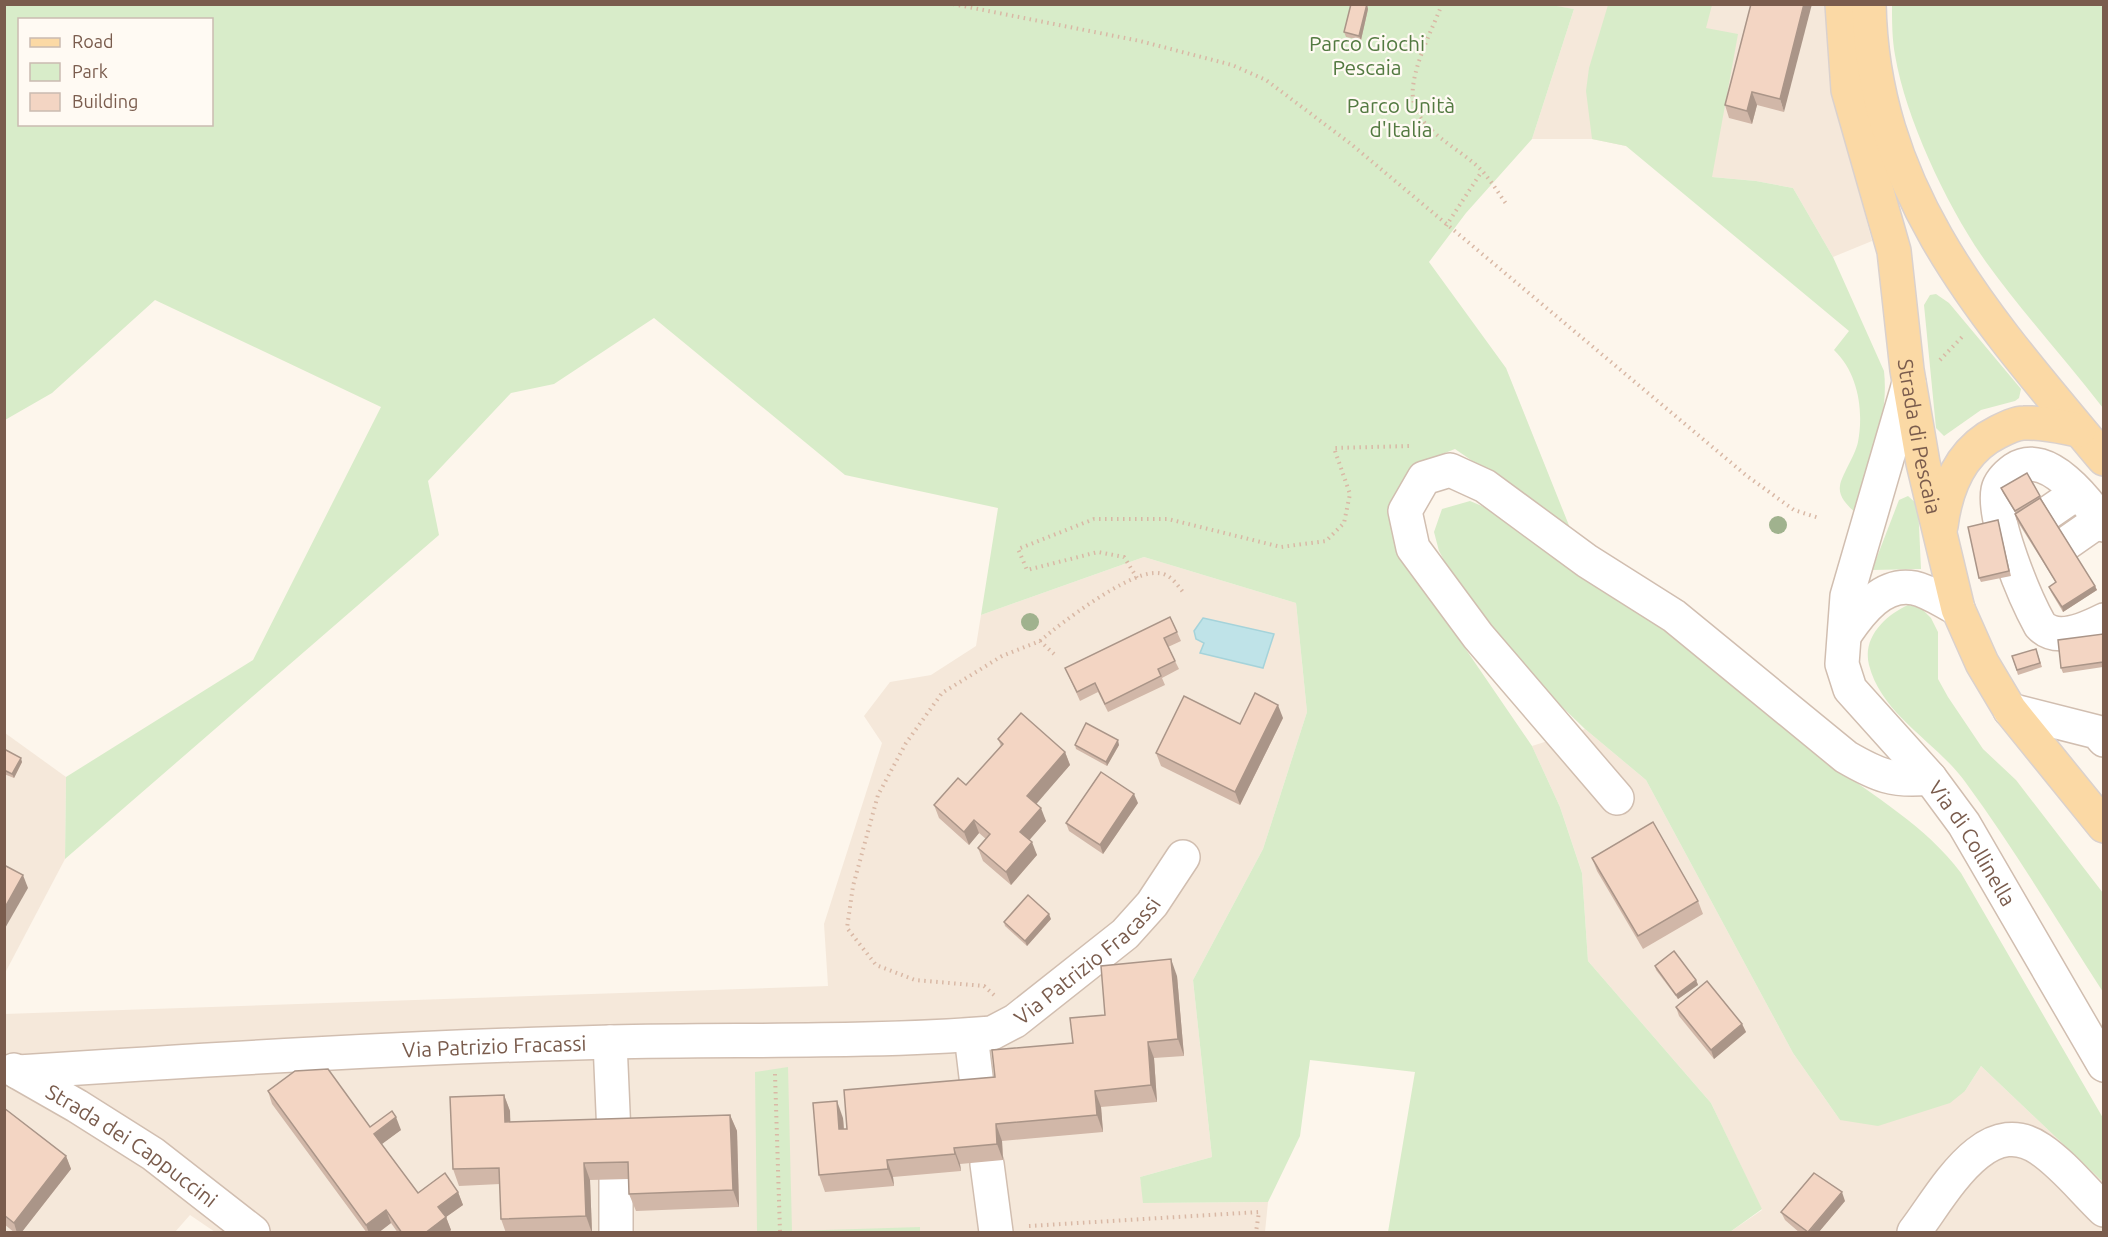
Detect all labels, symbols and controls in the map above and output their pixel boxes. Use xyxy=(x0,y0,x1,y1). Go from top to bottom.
legend xyxy=(18,18,213,126)
text: Road xyxy=(72,31,114,51)
park label: Parco Giochi Pescaia xyxy=(1309,31,1425,79)
text: Park xyxy=(72,61,108,81)
text: Building xyxy=(72,91,138,111)
park label: Parco Unità d'Italia xyxy=(1347,93,1455,141)
street label: Strada di Pescaia xyxy=(1894,358,1947,516)
street label: Via di Collinella xyxy=(1924,776,2021,910)
street label: Via Patrizio Fracassi xyxy=(1009,893,1165,1029)
street label: Via Patrizio Fracassi xyxy=(402,1031,587,1062)
street label: Strada dei Cappuccini xyxy=(42,1079,222,1212)

